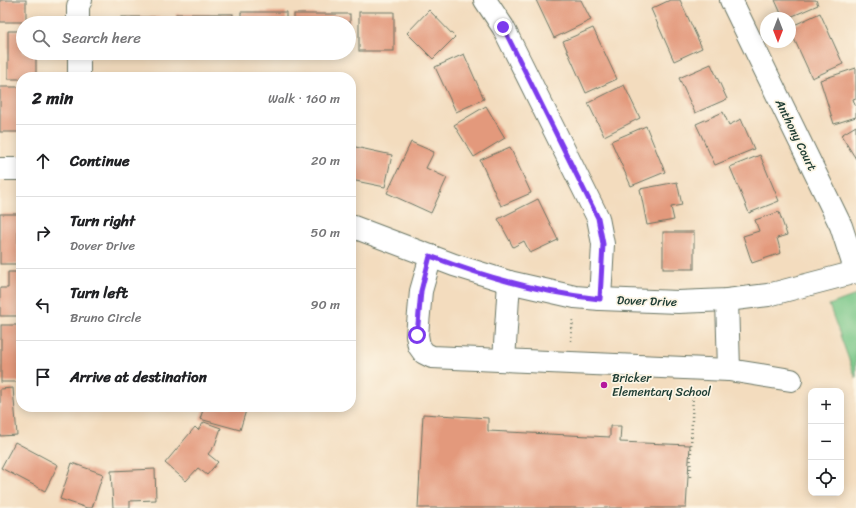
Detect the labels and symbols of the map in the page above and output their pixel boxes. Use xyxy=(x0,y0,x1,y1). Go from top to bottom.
north arrow xyxy=(760,12,796,48)
route end xyxy=(494,18,512,36)
street label: Anthony Court xyxy=(769,94,823,175)
street label: Dover Drive xyxy=(617,289,677,313)
route start xyxy=(408,326,426,344)
place label: Bricker Elementary School xyxy=(612,367,712,403)
marker: Bricker Elementary School xyxy=(599,380,609,390)

